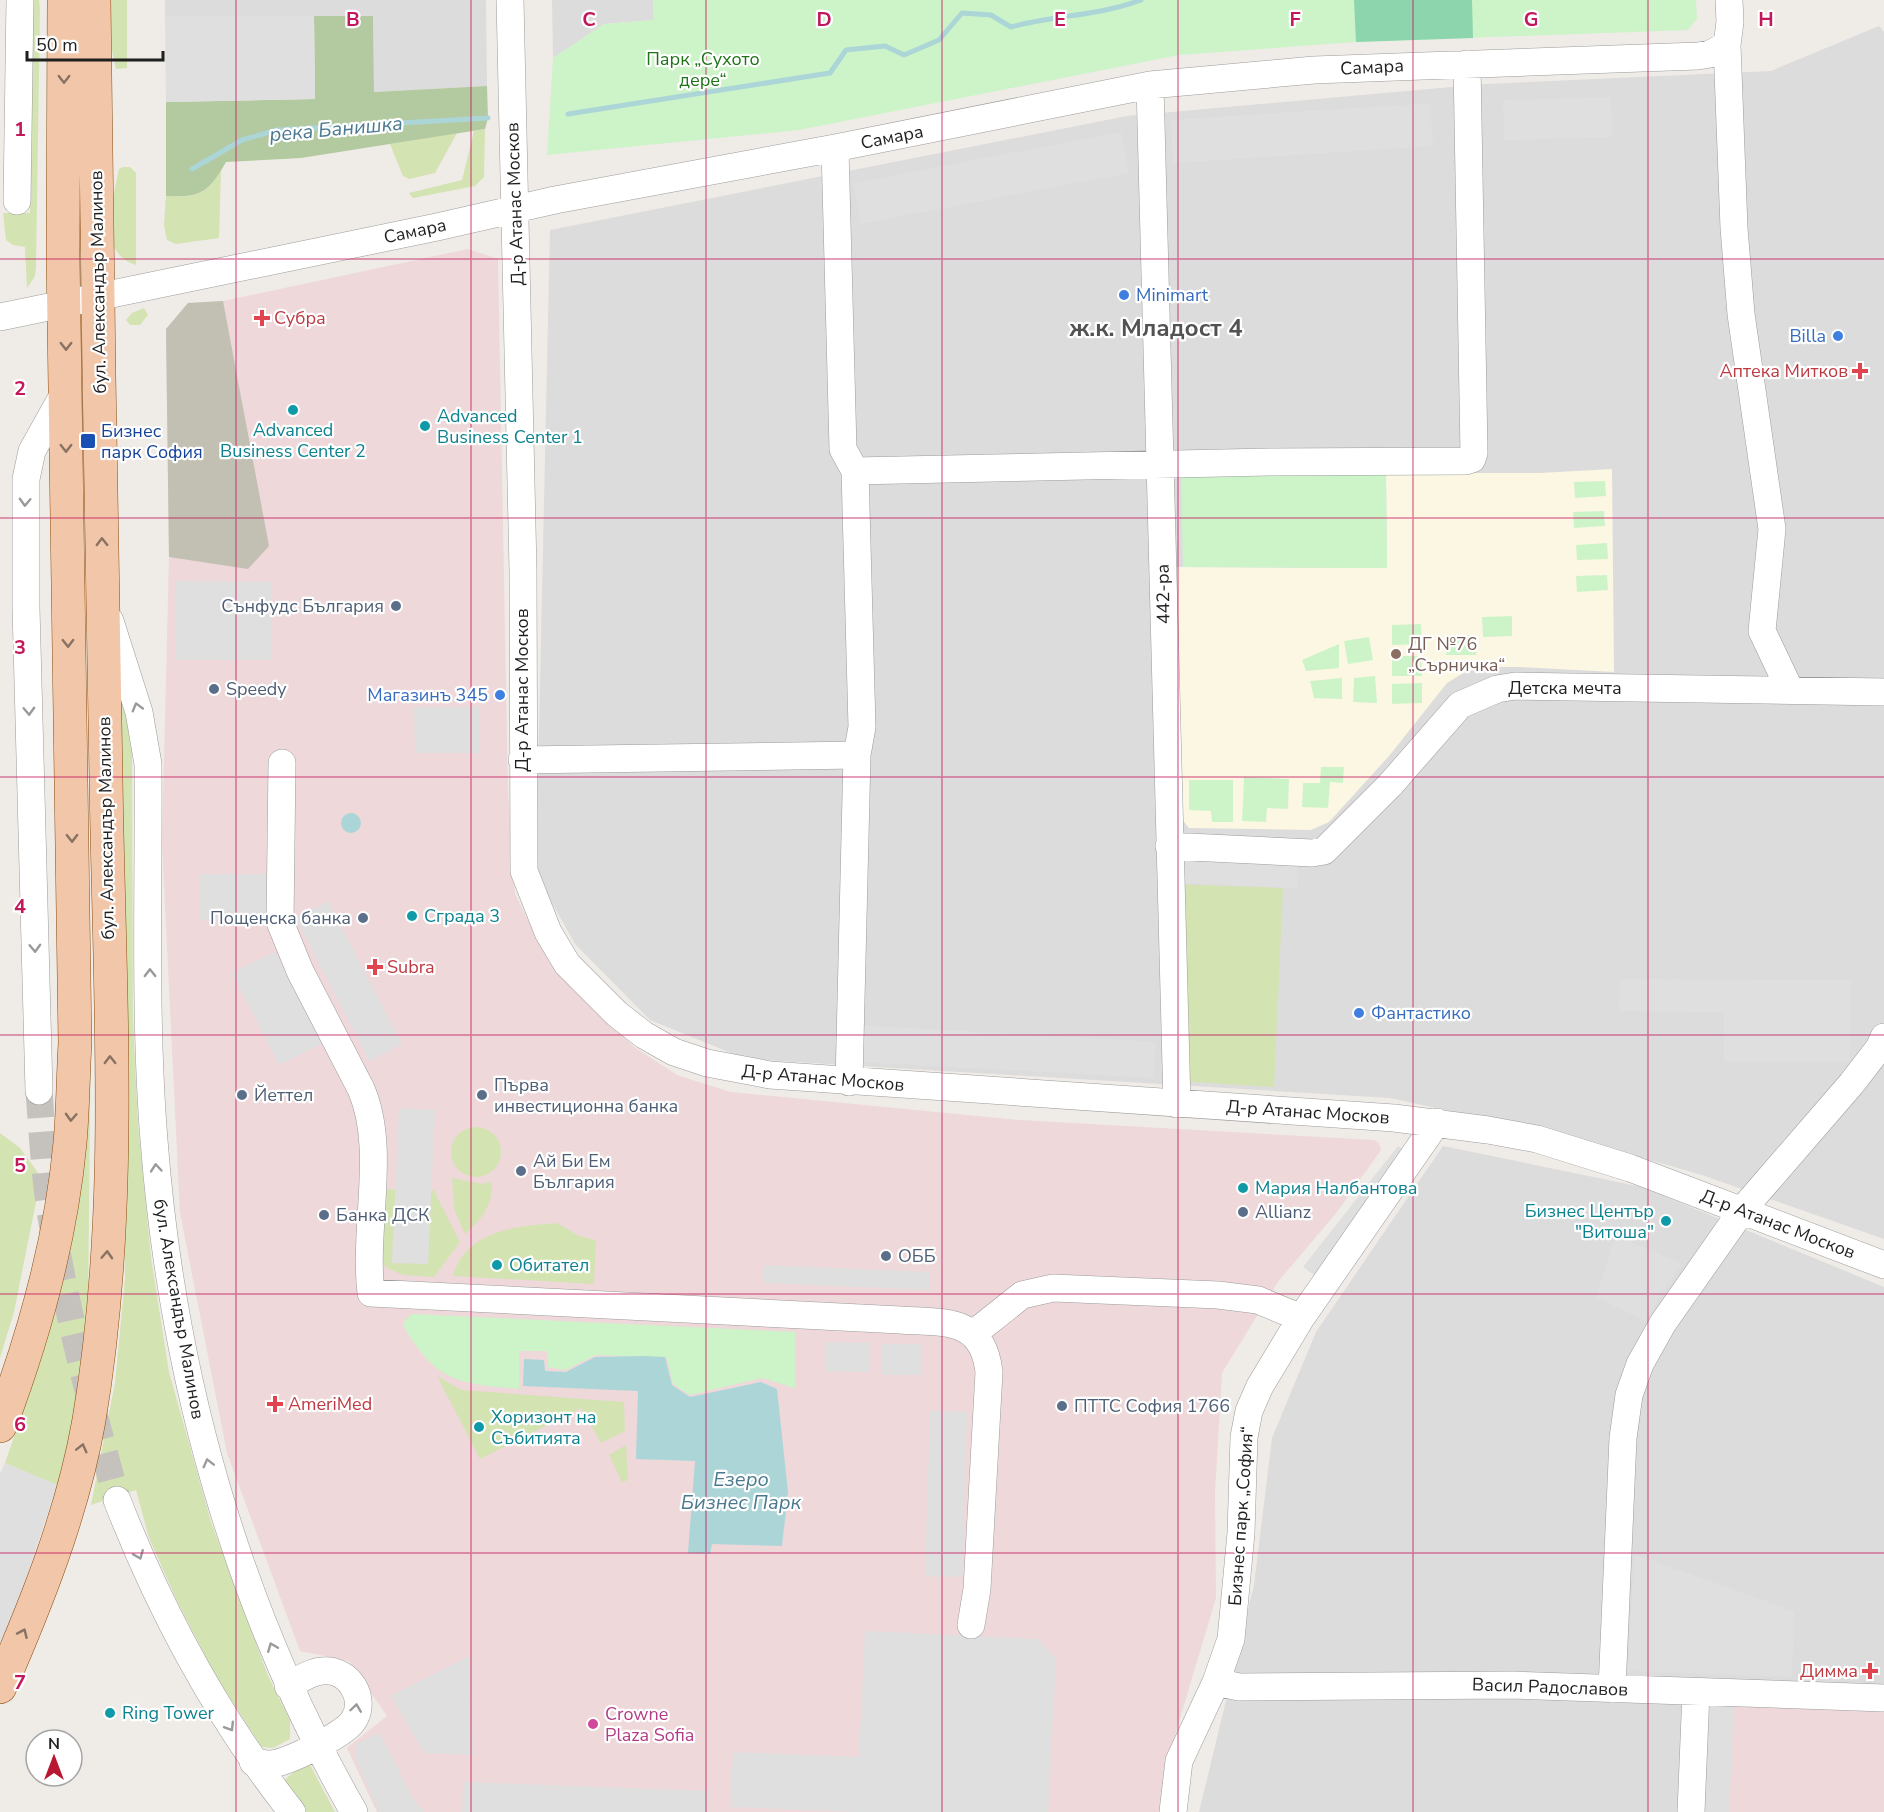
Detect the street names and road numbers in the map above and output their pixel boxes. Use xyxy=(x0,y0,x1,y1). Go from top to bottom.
street label: Самара xyxy=(1340,53,1404,81)
street label: Самара xyxy=(859,119,925,155)
street label: Д-р Атанас Москов xyxy=(500,122,530,286)
street label: бул. Александър Малинов xyxy=(84,170,112,394)
street label: Самара xyxy=(381,213,449,249)
street label: 442-ра xyxy=(1150,564,1176,624)
street label: Д-р Атанас Москов xyxy=(510,608,534,772)
street label: Детска мечта xyxy=(1508,676,1622,700)
street label: бул. Александър Малинов xyxy=(92,716,120,940)
street label: Д-р Атанас Москов xyxy=(741,1059,906,1097)
street label: Д-р Атанас Москов xyxy=(1226,1094,1390,1130)
street label: Д-р Атанас Москов xyxy=(1697,1184,1859,1265)
street label: бул. Александър Малинов xyxy=(148,1197,210,1421)
street label: Бизнес парк „София“ xyxy=(1223,1425,1259,1607)
street label: Васил Радославов xyxy=(1472,1672,1629,1702)

